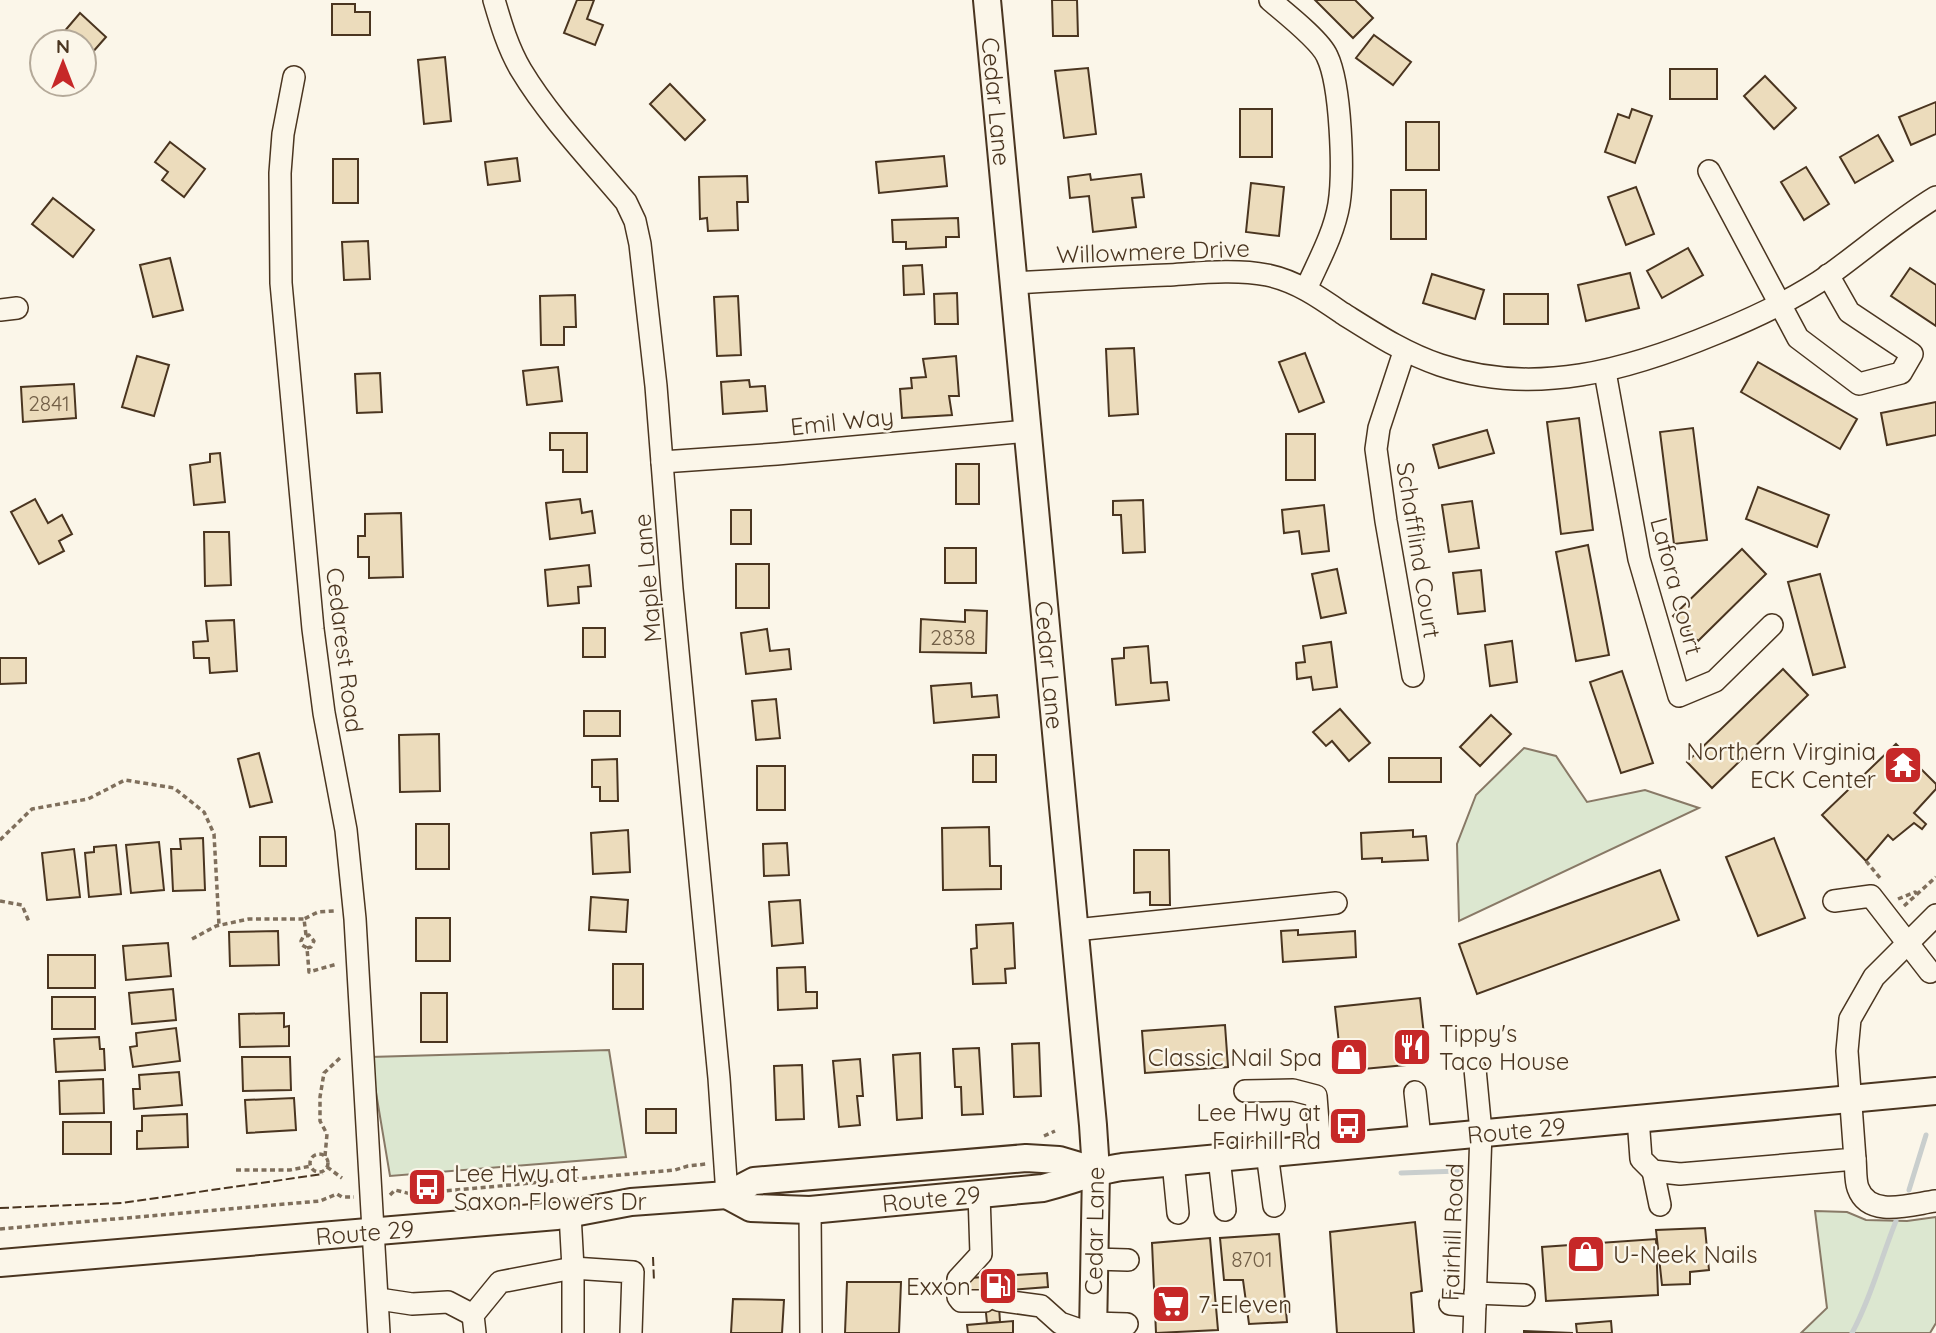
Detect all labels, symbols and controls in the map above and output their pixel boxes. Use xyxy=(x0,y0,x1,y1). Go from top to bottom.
north arrow xyxy=(28,28,98,98)
text: N xyxy=(56,34,70,58)
street label: Cedar Lane xyxy=(976,36,1018,167)
street label: Willowmere Drive xyxy=(1056,233,1250,269)
house number: 2841 xyxy=(28,390,70,416)
street label: Emil Way xyxy=(789,401,895,441)
street label: Schafflind Court xyxy=(1390,460,1448,640)
street label: Maple Lane xyxy=(626,512,668,644)
street label: Lafora Court xyxy=(1644,514,1710,658)
street label: Cedarest Road xyxy=(320,566,370,734)
street label: Cedar Lane xyxy=(1029,599,1071,731)
house number: 2838 xyxy=(930,624,976,650)
place label: Northern Virginia ECK Center xyxy=(1686,736,1876,794)
temple icon: Northern Virginia ECK Center xyxy=(1882,744,1924,786)
place label: Tippy's Taco House xyxy=(1439,1018,1569,1076)
restaurant icon: Tippy's Taco House xyxy=(1391,1026,1433,1068)
shop icon: Classic Nail Spa xyxy=(1328,1036,1370,1078)
place label: Classic Nail Spa xyxy=(1148,1042,1322,1072)
place label: Lee Hwy at Fairhill Rd xyxy=(1196,1097,1321,1155)
bus stop icon: Lee Hwy at Fairhill Rd xyxy=(1327,1105,1369,1147)
street label: Route 29 xyxy=(1465,1111,1567,1150)
place label: Lee Hwy at Saxon Flowers Dr xyxy=(454,1158,647,1216)
street label: Fairhill Road xyxy=(1435,1163,1469,1301)
bus stop icon: Lee Hwy at Saxon Flowers Dr xyxy=(406,1166,448,1208)
street label: Cedar Lane xyxy=(1078,1166,1110,1296)
street label: Route 29 xyxy=(880,1179,982,1218)
street label: Route 29 xyxy=(314,1213,415,1251)
shop icon: U-Neek Nails xyxy=(1565,1233,1607,1275)
place label: U-Neek Nails xyxy=(1613,1239,1757,1269)
house number: 8701 xyxy=(1231,1246,1273,1272)
fuel station icon: Exxon xyxy=(977,1265,1019,1307)
place label: Exxon xyxy=(906,1271,971,1301)
supermarket icon: 7-Eleven xyxy=(1150,1283,1192,1325)
place label: 7-Eleven xyxy=(1198,1289,1292,1319)

